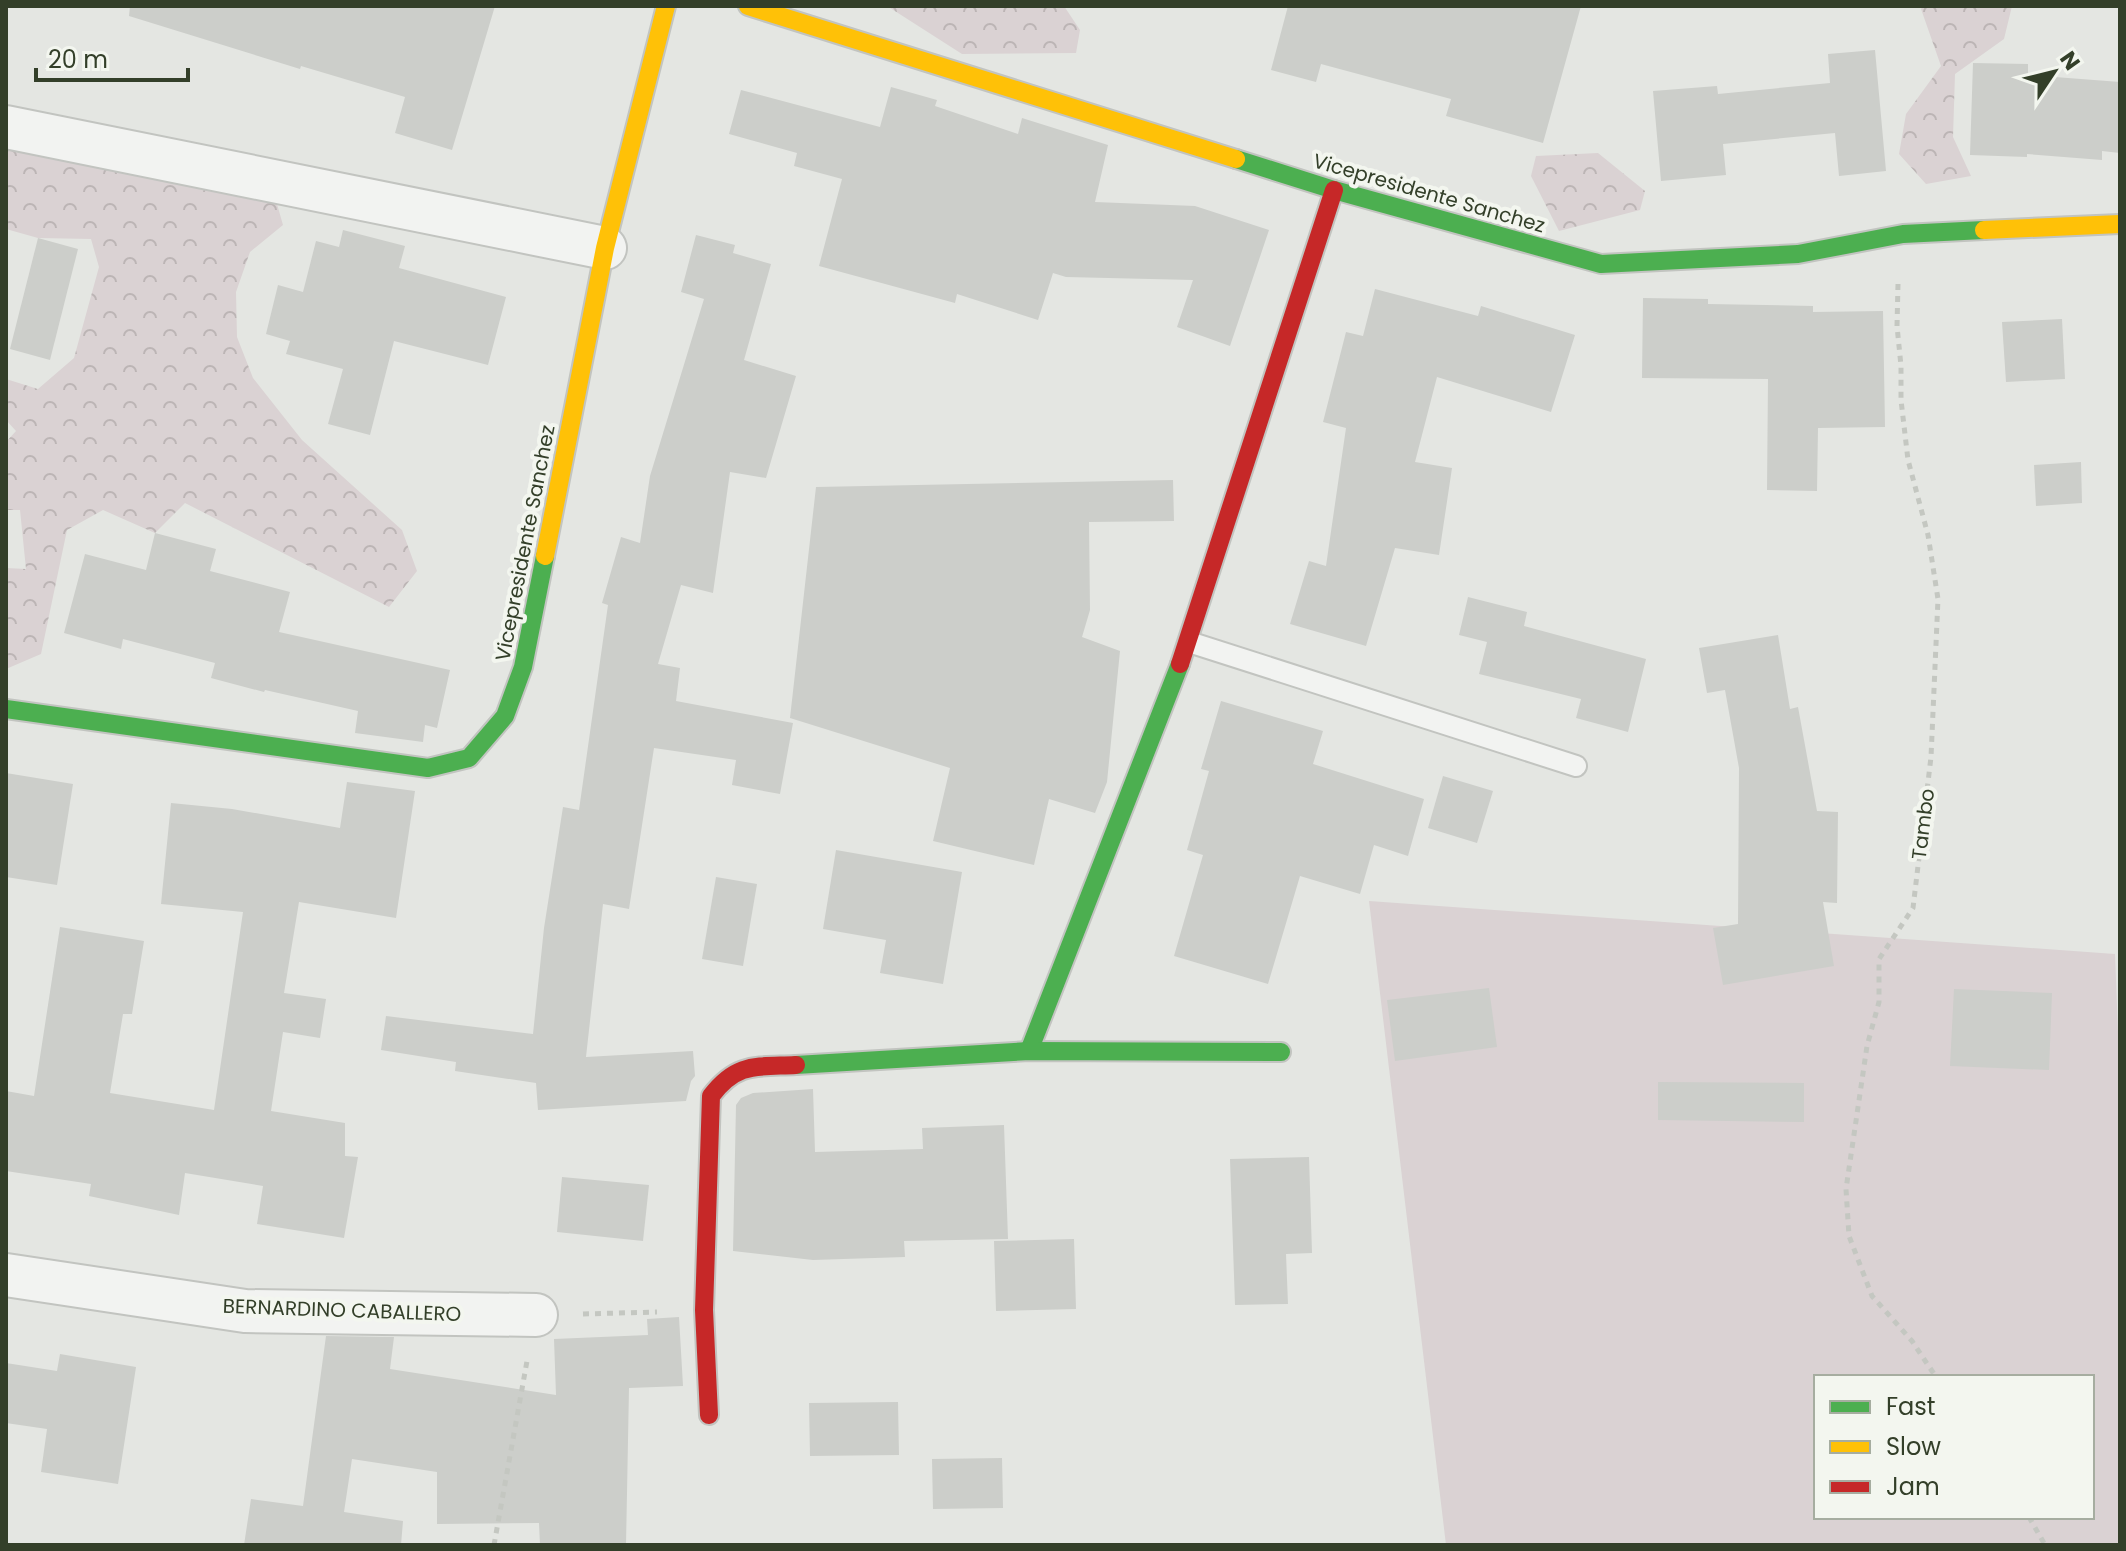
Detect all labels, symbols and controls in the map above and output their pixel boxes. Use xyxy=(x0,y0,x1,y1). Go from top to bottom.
scale bar xyxy=(36,32,188,82)
north arrow xyxy=(2014,32,2094,112)
text: 20 m xyxy=(48,43,108,76)
text: N xyxy=(2053,45,2087,76)
street label: Vicepresidente Sanchez xyxy=(1310,146,1548,240)
street label: Vicepresidente Sanchez xyxy=(488,423,562,663)
street label: Tambo xyxy=(1905,787,1941,861)
street label: BERNARDINO CABALLERO xyxy=(222,1292,462,1328)
legend xyxy=(1814,1375,2094,1519)
text: Fast xyxy=(1886,1390,1936,1423)
text: Slow xyxy=(1886,1430,1941,1463)
text: Jam xyxy=(1886,1470,1940,1503)

